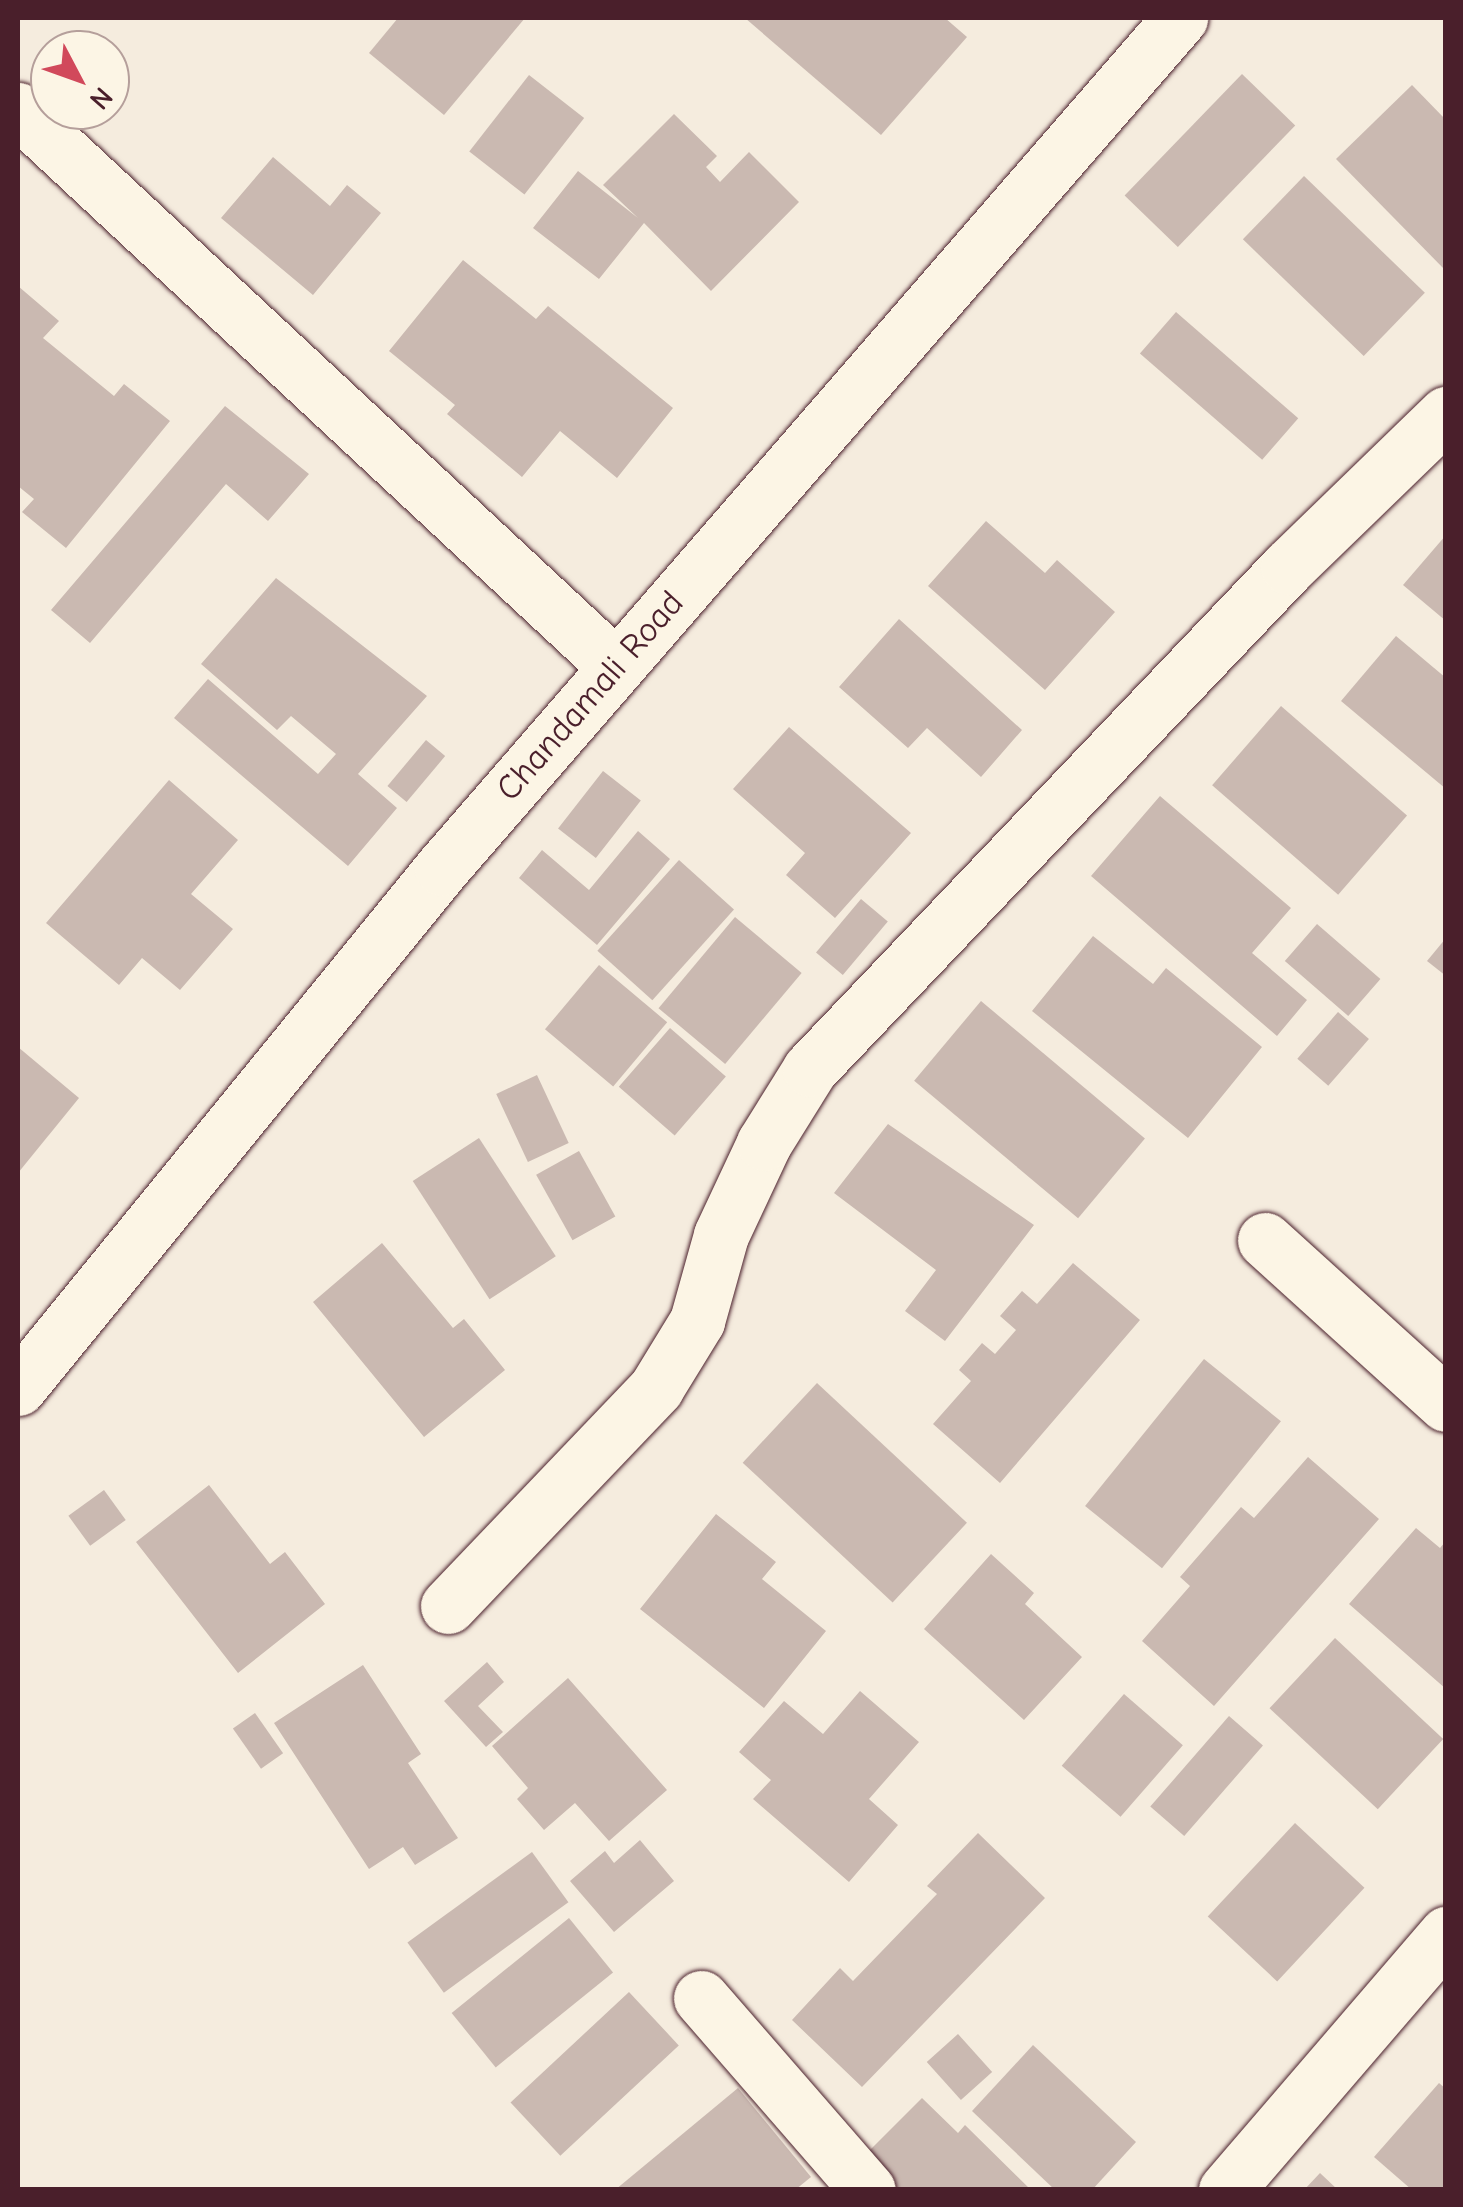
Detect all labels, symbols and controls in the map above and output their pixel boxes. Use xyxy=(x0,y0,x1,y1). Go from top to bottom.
north arrow xyxy=(30,30,130,130)
text: N xyxy=(83,81,119,116)
street label: Chandamali Road xyxy=(488,583,692,809)

